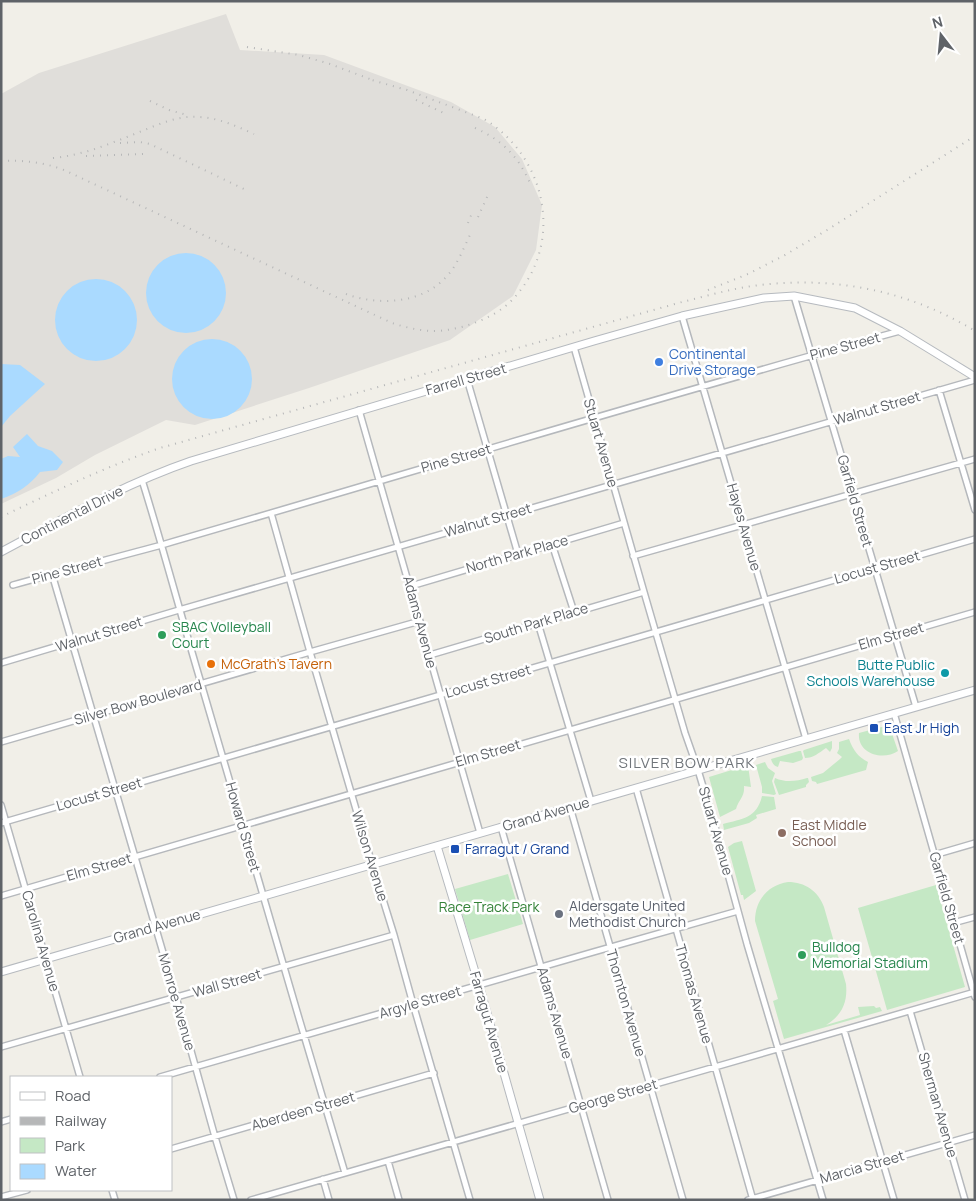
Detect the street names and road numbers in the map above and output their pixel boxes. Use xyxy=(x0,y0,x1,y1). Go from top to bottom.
street label: Pine Street xyxy=(808,327,883,364)
street label: Farrell Street xyxy=(423,358,509,399)
street label: Walnut Street xyxy=(831,386,923,429)
street label: Stuart Avenue xyxy=(580,396,623,490)
street label: Pine Street xyxy=(419,438,494,477)
street label: Garfield Street xyxy=(833,453,878,549)
street label: Continental Drive xyxy=(17,481,126,548)
street label: Hayes Avenue xyxy=(723,481,766,573)
street label: Walnut Street xyxy=(442,498,534,541)
street label: North Park Place xyxy=(464,530,570,577)
street label: Locust Street xyxy=(832,545,922,588)
street label: Pine Street xyxy=(30,551,105,588)
street label: Adams Avenue xyxy=(399,574,442,670)
street label: South Park Place xyxy=(481,598,590,647)
street label: Walnut Street xyxy=(53,611,145,656)
street label: Elm Street xyxy=(856,617,926,654)
street label: Locust Street xyxy=(443,659,533,702)
street label: Silver Bow Boulevard xyxy=(72,674,204,729)
street label: Elm Street xyxy=(453,734,523,771)
street label: Locust Street xyxy=(54,772,144,815)
street label: Howard Street xyxy=(222,780,266,874)
street label: Stuart Avenue xyxy=(695,784,738,878)
street label: Grand Avenue xyxy=(500,792,592,835)
street label: Wilson Avenue xyxy=(348,808,393,904)
street label: Elm Street xyxy=(64,848,134,885)
street label: Garfield Street xyxy=(925,850,970,946)
street label: Carolina Avenue xyxy=(18,888,65,994)
street label: Grand Avenue xyxy=(111,904,203,947)
street label: Thomas Avenue xyxy=(671,942,718,1046)
street label: Thornton Avenue xyxy=(602,947,651,1059)
street label: Monroe Avenue xyxy=(155,951,200,1053)
street label: Wall Street xyxy=(190,964,264,1001)
street label: Adams Avenue xyxy=(533,965,578,1061)
street label: Farragut Avenue xyxy=(466,969,513,1075)
street label: Argyle Street xyxy=(377,981,464,1022)
street label: Sherman Avenue xyxy=(914,1050,963,1160)
street label: George Street xyxy=(566,1074,660,1117)
street label: Aberdeen Street xyxy=(249,1087,357,1134)
street label: Marcia Street xyxy=(817,1145,907,1188)

